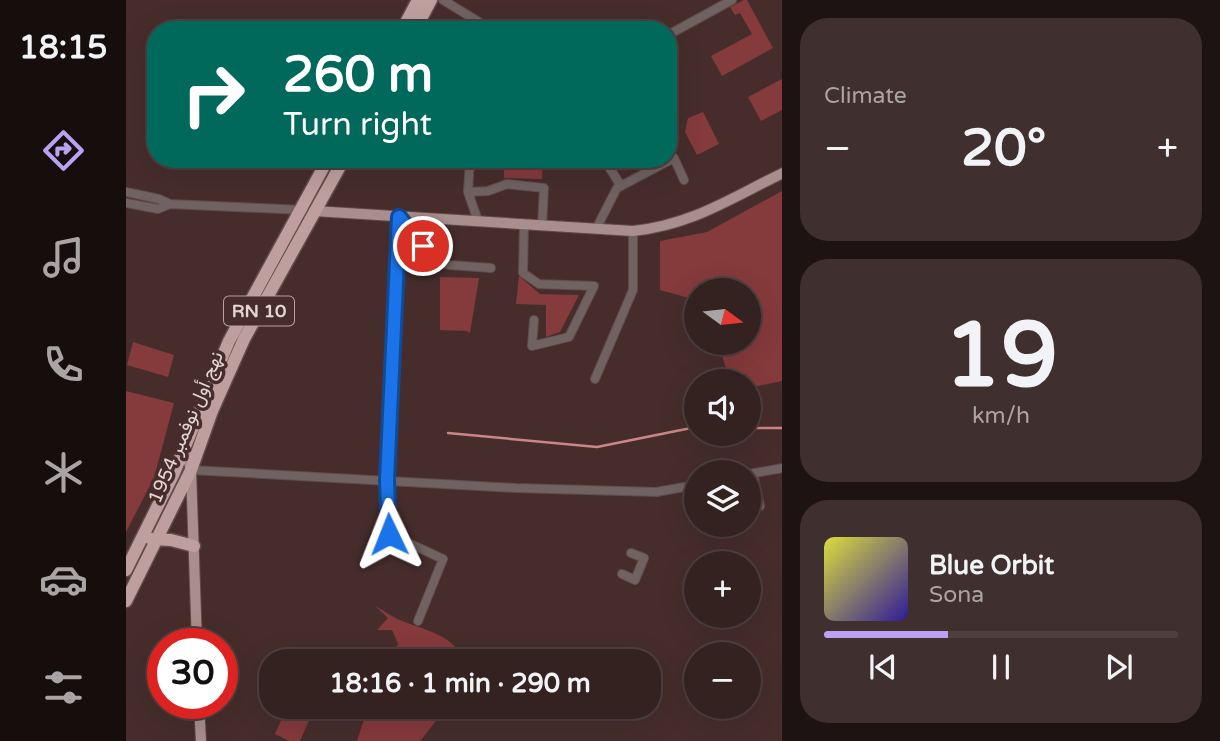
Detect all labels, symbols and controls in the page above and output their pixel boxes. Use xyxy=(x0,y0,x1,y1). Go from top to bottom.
text: 18:15 xyxy=(19,29,107,67)
text: 260 m xyxy=(283,46,433,105)
icon: right xyxy=(168,49,259,140)
text: Climate xyxy=(824,82,907,110)
text: Turn right xyxy=(283,106,432,144)
text: 20° xyxy=(961,117,1046,180)
icon: directions xyxy=(39,126,88,175)
text: − xyxy=(824,126,851,172)
text: + xyxy=(1157,126,1178,172)
pin xyxy=(393,216,453,276)
icon: arrive xyxy=(404,227,442,265)
icon: music xyxy=(39,233,88,282)
north arrow xyxy=(684,278,761,355)
map controls xyxy=(684,278,761,719)
road number: RN 10 xyxy=(224,296,294,326)
text: 19 xyxy=(944,301,1058,411)
icon: phone xyxy=(39,340,88,389)
street label: نهج أول نوفمبر 1954 xyxy=(144,348,230,507)
button: sound xyxy=(684,369,761,446)
text: km/h xyxy=(972,402,1030,430)
icon: climate xyxy=(39,448,88,497)
button: layers xyxy=(684,460,761,537)
position arrow xyxy=(352,497,426,571)
text: Blue Orbit xyxy=(929,550,1054,581)
button: + xyxy=(684,551,761,628)
icon: car xyxy=(39,555,88,604)
text: Sona xyxy=(929,581,984,609)
speed limit sign: 30 xyxy=(147,628,238,719)
button: − xyxy=(684,642,761,719)
icon: previous xyxy=(864,648,902,686)
icon: pause xyxy=(982,648,1020,686)
icon: next xyxy=(1100,648,1138,686)
icon: filters xyxy=(39,663,88,712)
text: 18:16 · 1 min · 290 m xyxy=(329,668,591,699)

